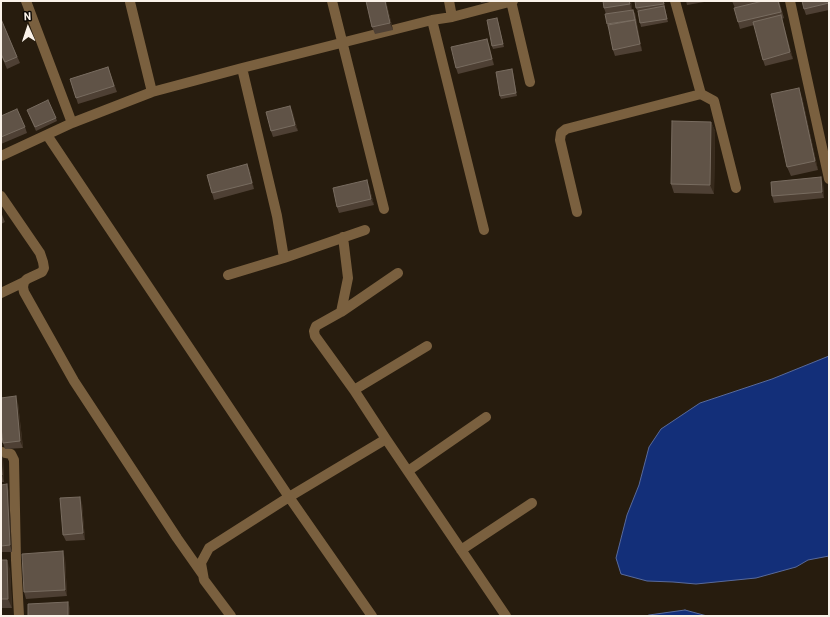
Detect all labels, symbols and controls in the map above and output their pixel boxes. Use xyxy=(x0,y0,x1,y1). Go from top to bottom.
north arrow xyxy=(8,8,48,48)
text: N xyxy=(23,9,31,22)

